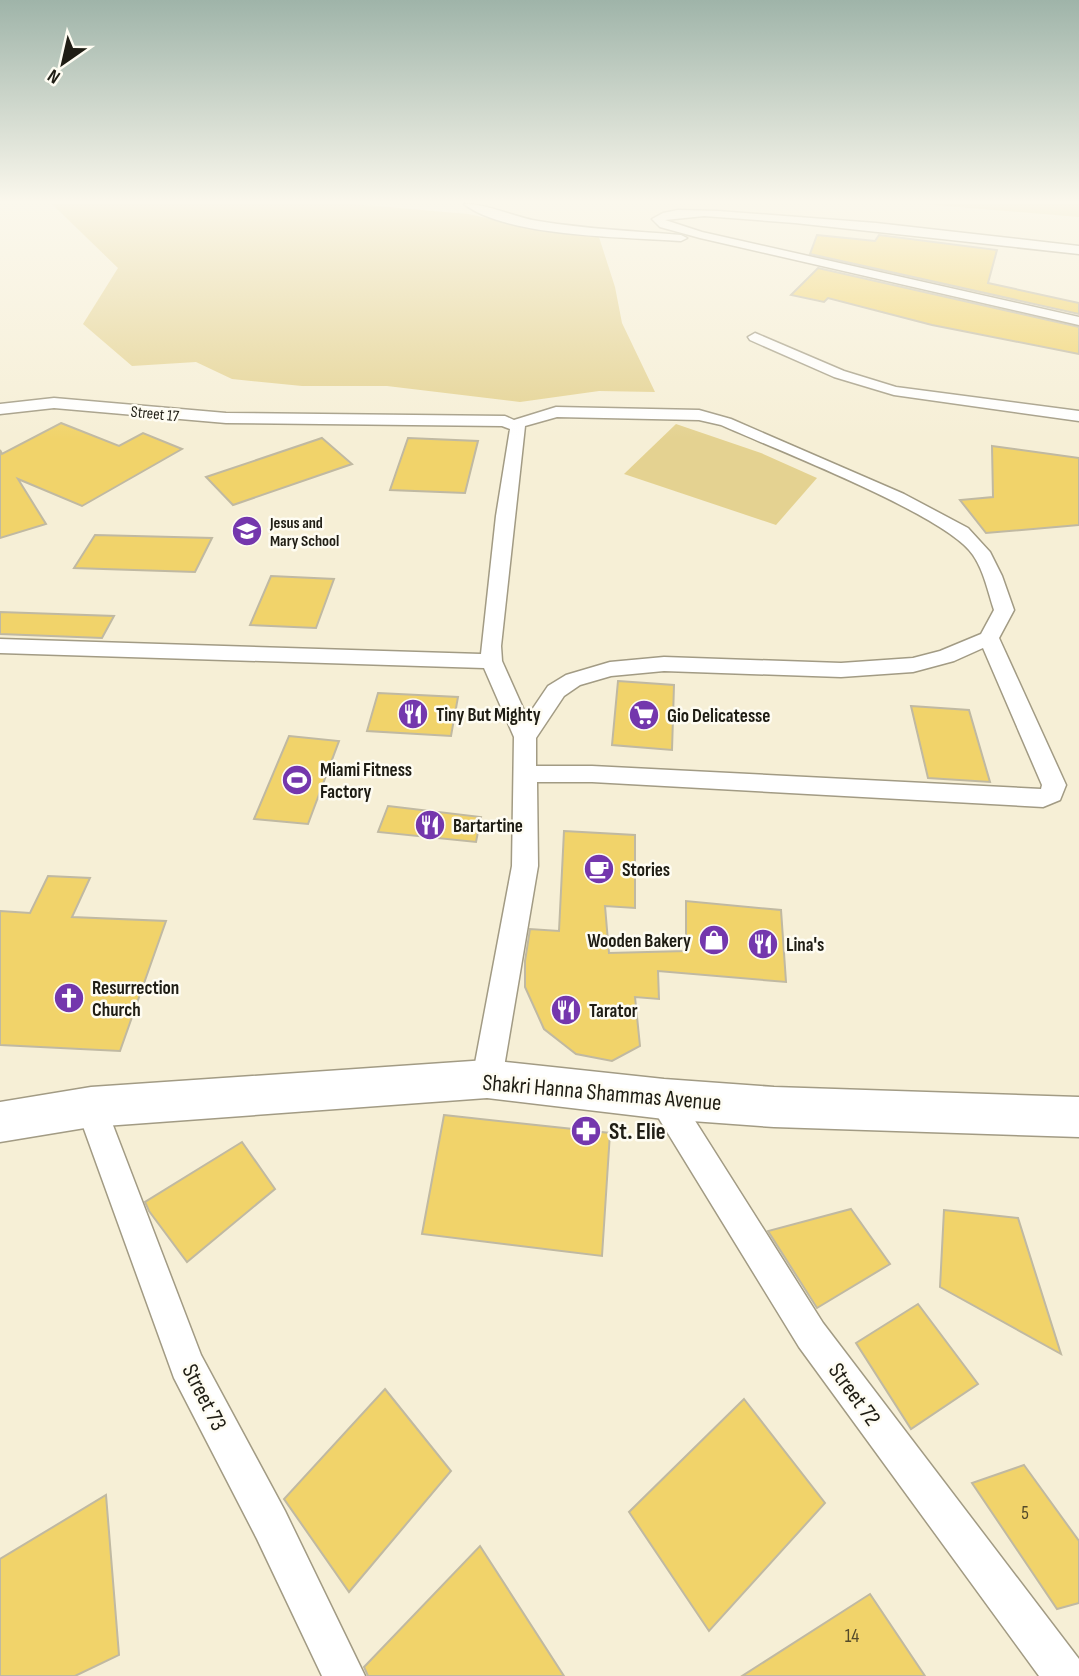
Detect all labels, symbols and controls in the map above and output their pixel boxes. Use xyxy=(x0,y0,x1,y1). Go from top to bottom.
north arrow xyxy=(28,28,98,98)
text: N xyxy=(44,63,65,88)
street label: Street 17 xyxy=(130,403,180,427)
school or university icon: Jesus and Mary School xyxy=(230,514,264,548)
place label: Jesus and Mary School xyxy=(269,514,339,551)
restaurant icon: Tiny But Mighty xyxy=(396,697,430,731)
supermarket icon: Gio Delicatesse xyxy=(627,698,661,732)
place label: Tiny But Mighty xyxy=(436,704,541,727)
place label: Gio Delicatesse xyxy=(667,705,770,728)
place label: Miami Fitness Factory xyxy=(320,759,412,804)
sports icon: Miami Fitness Factory xyxy=(280,763,314,797)
restaurant icon: Bartartine xyxy=(413,808,447,842)
place label: Bartartine xyxy=(453,815,523,838)
cafe icon: Stories xyxy=(582,852,616,886)
place label: Stories xyxy=(622,859,670,882)
shop icon: Wooden Bakery xyxy=(697,923,731,957)
restaurant icon: Lina's xyxy=(746,927,780,961)
place label: Wooden Bakery xyxy=(587,930,691,953)
place label: Lina's xyxy=(786,934,824,957)
place label: Resurrection Church xyxy=(92,977,179,1022)
church icon: Resurrection Church xyxy=(52,981,86,1015)
restaurant icon: Tarator xyxy=(549,993,583,1027)
place label: Tarator xyxy=(589,1000,638,1023)
street label: Shakri Hanna Shammas Avenue xyxy=(481,1069,723,1117)
pharmacy icon: St. Elie xyxy=(569,1114,603,1148)
place label: St. Elie xyxy=(609,1118,666,1146)
street label: Street 72 xyxy=(822,1358,886,1431)
street label: Street 73 xyxy=(176,1359,233,1435)
house number: 5 xyxy=(1021,1502,1029,1525)
house number: 14 xyxy=(845,1625,859,1648)

